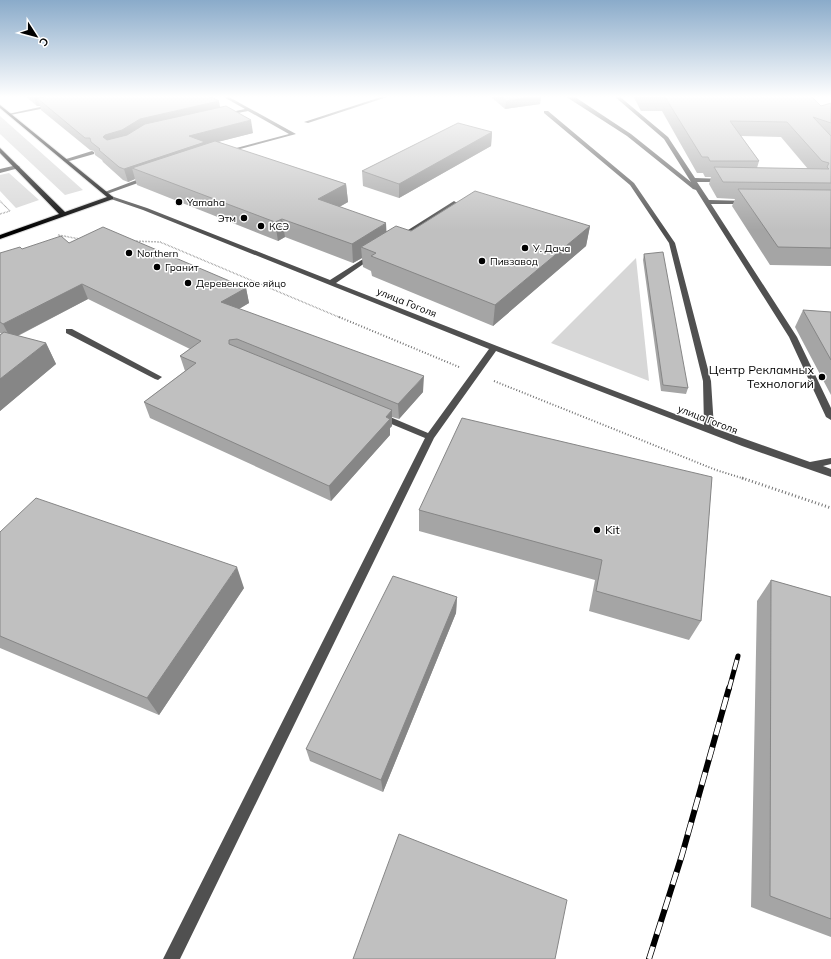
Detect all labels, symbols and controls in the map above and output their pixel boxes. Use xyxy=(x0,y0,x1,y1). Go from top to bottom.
north arrow xyxy=(16,16,56,56)
text: С xyxy=(36,35,52,49)
place label: Yamaha xyxy=(186,196,225,209)
marker: Yamaha xyxy=(174,197,184,207)
place label: Этм xyxy=(218,212,236,225)
marker: Этм xyxy=(239,213,249,223)
place label: КСЭ xyxy=(269,220,289,233)
marker: КСЭ xyxy=(256,221,266,231)
place label: У. Дача xyxy=(532,242,570,255)
marker: У. Дача xyxy=(520,243,530,253)
place label: Northern xyxy=(137,247,179,260)
marker: Northern xyxy=(124,248,134,258)
place label: Пивзавод xyxy=(490,255,538,268)
marker: Пивзавод xyxy=(477,256,487,266)
place label: Гранит xyxy=(165,261,199,274)
marker: Гранит xyxy=(152,262,162,272)
place label: Деревенское яйцо xyxy=(196,277,286,290)
marker: Деревенское яйцо xyxy=(183,278,193,288)
street label: улица Гоголя xyxy=(375,285,439,320)
place label: Центр Рекламных Технологий xyxy=(709,362,814,391)
marker: Центр Рекламных Технологий xyxy=(817,372,827,382)
street label: улица Гоголя xyxy=(676,402,740,437)
place label: Kit xyxy=(605,522,620,537)
marker: Kit xyxy=(592,525,602,535)

